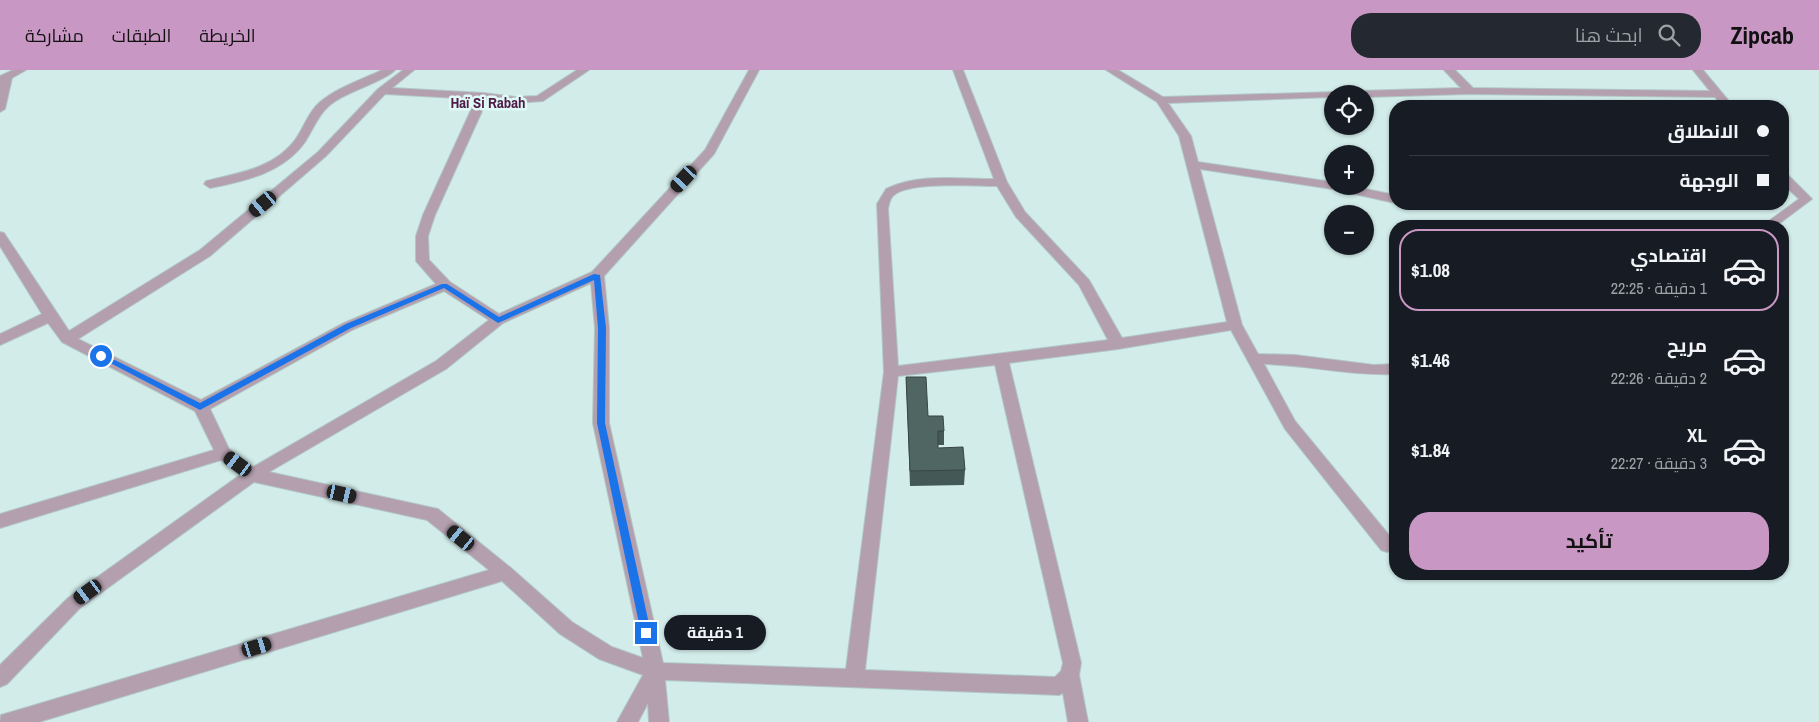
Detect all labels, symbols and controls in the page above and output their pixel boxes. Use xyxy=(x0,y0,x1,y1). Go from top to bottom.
search box xyxy=(1351,13,1701,58)
text: Zipcab xyxy=(1731,19,1794,51)
icon: search xyxy=(1655,21,1683,49)
text: ابحث هنا xyxy=(1575,22,1643,48)
text: مشاركة xyxy=(25,23,84,48)
text: الطبقات xyxy=(112,23,171,48)
text: الخريطة xyxy=(199,23,256,48)
map controls xyxy=(1324,85,1374,255)
button: locate xyxy=(1324,85,1374,135)
district label: Haï Si Rabah xyxy=(450,92,526,113)
text: الانطلاق xyxy=(1668,118,1739,144)
button: + xyxy=(1324,145,1374,195)
car xyxy=(668,163,699,195)
text: الوجهة xyxy=(1679,167,1739,193)
car xyxy=(246,189,279,219)
button: − xyxy=(1324,205,1374,255)
text: اقتصادي xyxy=(1631,242,1707,268)
icon: car xyxy=(1722,248,1767,293)
text: $1.08 xyxy=(1411,257,1450,283)
text: 1 دقيقة · 22:25 xyxy=(1611,277,1707,299)
text: مريح xyxy=(1667,332,1707,358)
icon: car xyxy=(1722,338,1767,383)
route start xyxy=(90,345,112,367)
text: $1.46 xyxy=(1411,347,1450,373)
text: 2 دقيقة · 22:26 xyxy=(1611,367,1707,389)
text: XL xyxy=(1687,422,1707,448)
icon: car xyxy=(1722,428,1767,473)
text: $1.84 xyxy=(1411,437,1450,463)
car xyxy=(221,449,254,479)
text: 3 دقيقة · 22:27 xyxy=(1611,452,1707,474)
car xyxy=(325,483,358,505)
button: تأكيد xyxy=(1409,512,1769,570)
car xyxy=(444,523,477,553)
car xyxy=(71,577,104,607)
callout: 1 دقيقة xyxy=(664,616,766,650)
text: 1 دقيقة xyxy=(687,621,743,643)
route end xyxy=(635,622,657,644)
car xyxy=(240,635,273,659)

